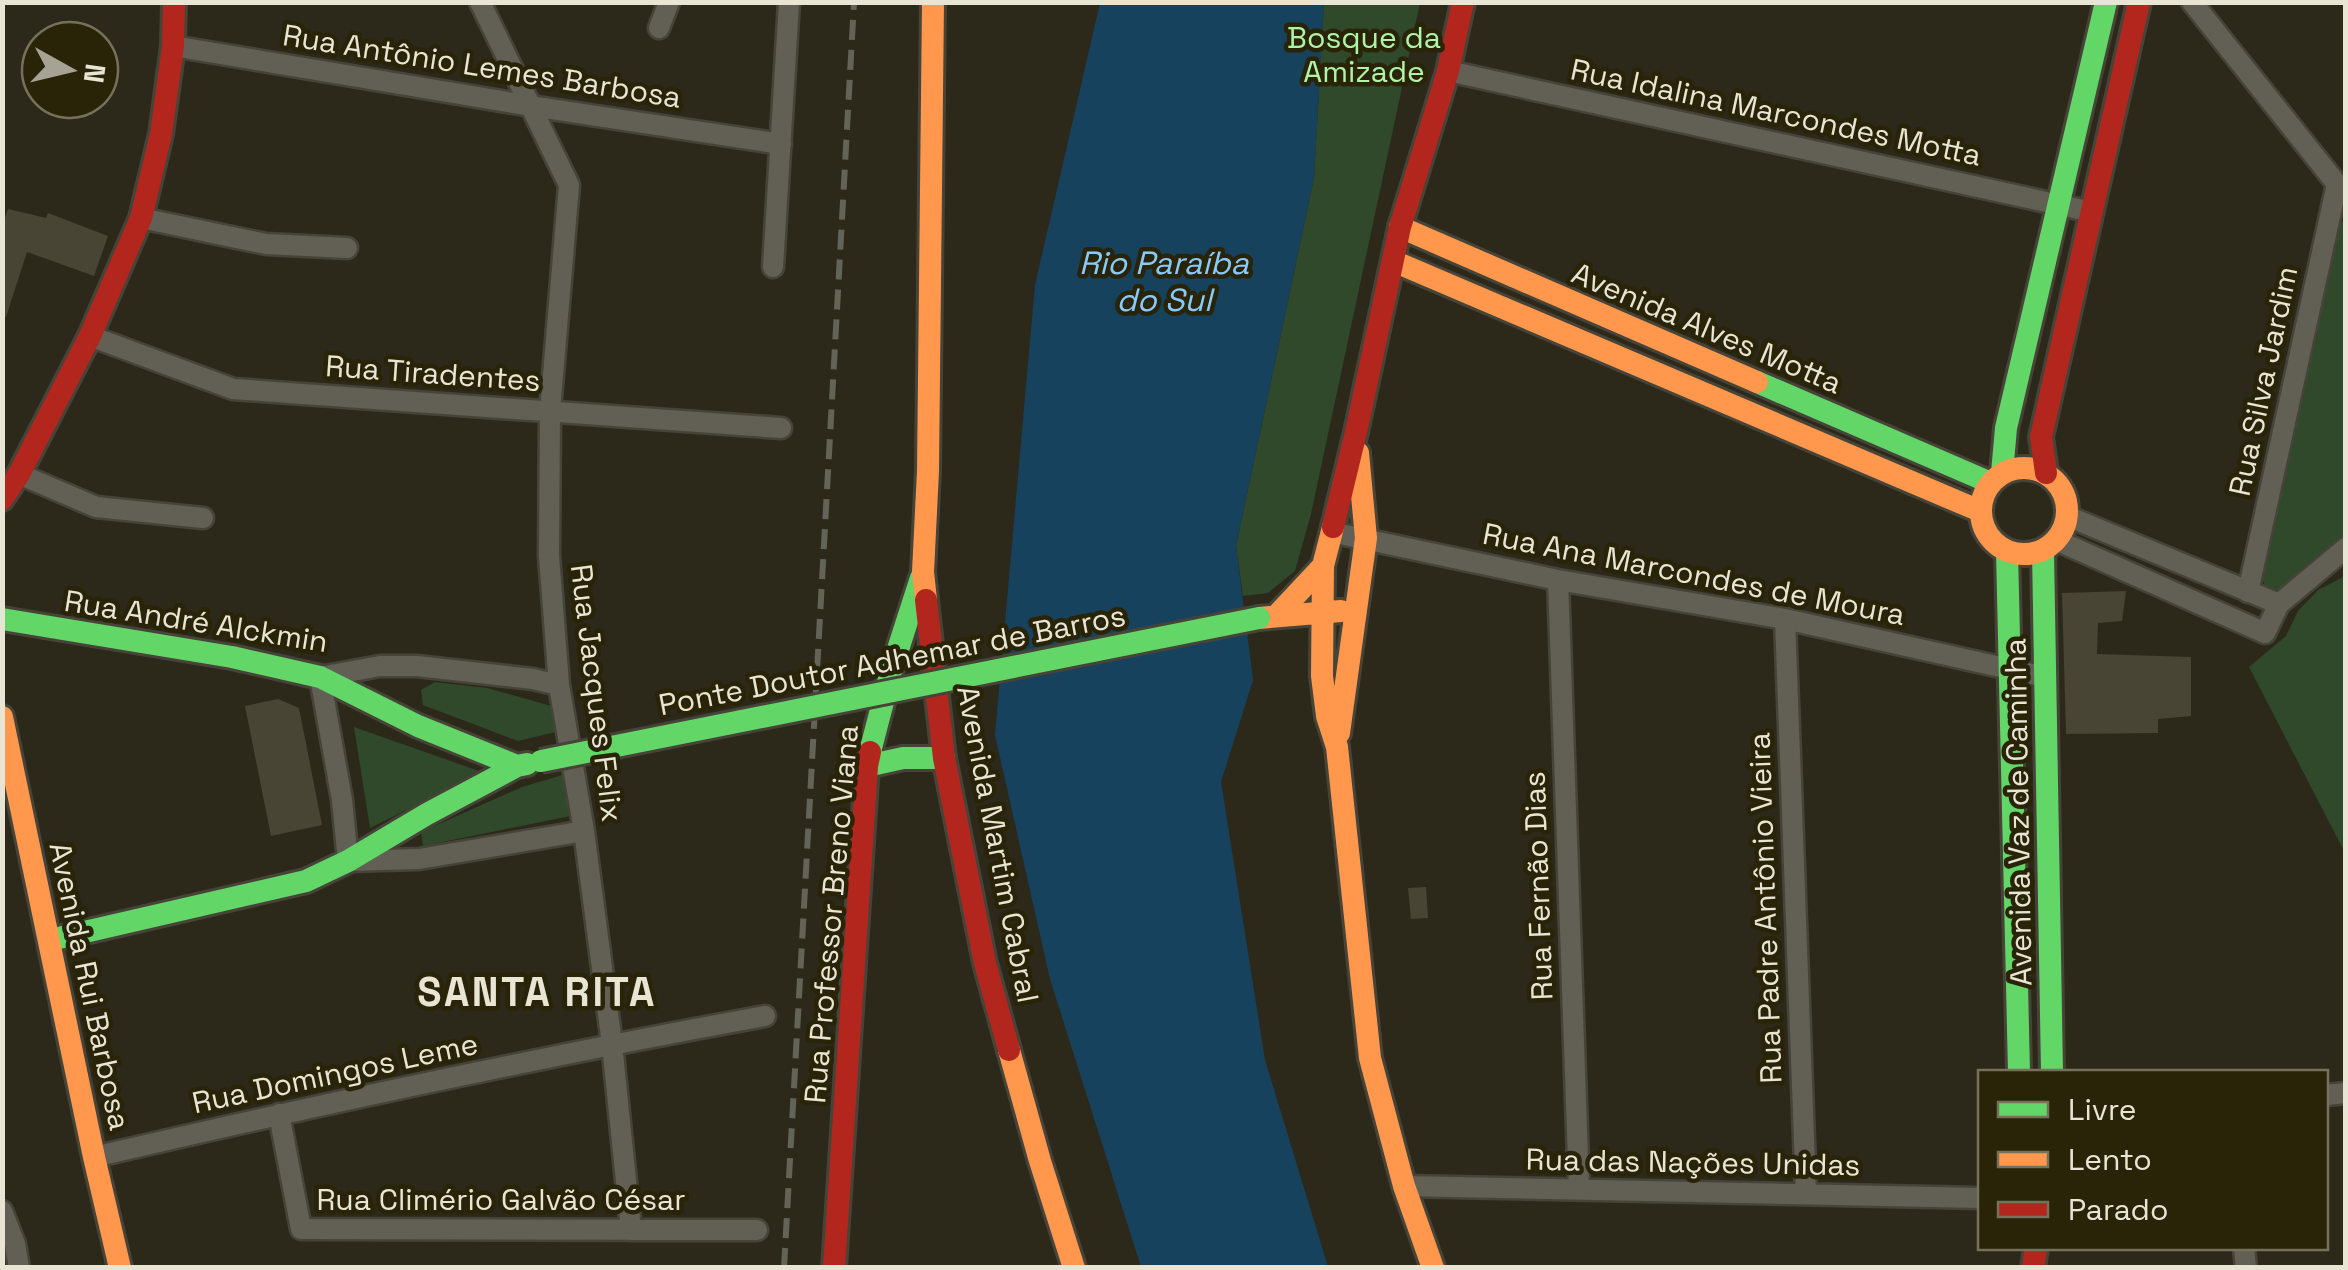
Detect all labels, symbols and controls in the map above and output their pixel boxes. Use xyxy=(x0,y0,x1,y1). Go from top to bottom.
street label: Rua Antônio Lemes Barbosa xyxy=(280,15,684,117)
park label: Bosque da Amizade xyxy=(1287,18,1441,91)
north arrow xyxy=(20,20,120,120)
street label: Rua Idalina Marcondes Motta xyxy=(1567,49,1985,175)
text: N xyxy=(76,62,114,85)
water label: Rio Paraíba do Sul xyxy=(1079,243,1250,320)
street label: Avenida Alves Motta xyxy=(1566,253,1848,403)
street label: Rua Silva Jardim xyxy=(2220,263,2306,499)
street label: Rua Tiradentes xyxy=(324,346,542,400)
street label: Rua Ana Marcondes de Moura xyxy=(1480,514,1908,634)
street label: Rua Jacques Felix xyxy=(562,562,632,824)
street label: Rua André Alckmin xyxy=(62,581,330,661)
street label: Ponte Doutor Adhemar de Barros xyxy=(655,596,1129,724)
street label: Avenida Vaz de Caminha xyxy=(1995,638,2041,986)
street label: Avenida Martim Cabral xyxy=(948,682,1048,1006)
street label: Rua Professor Breno Viana xyxy=(795,723,867,1105)
street label: Rua Padre Antônio Vieira xyxy=(1739,732,1791,1084)
street label: Rua Fernão Dias xyxy=(1515,771,1561,1001)
street label: Avenida Rui Barbosa xyxy=(40,839,140,1133)
district label: SANTA RITA xyxy=(417,967,657,1018)
street label: Rua Domingos Leme xyxy=(189,1024,481,1122)
legend xyxy=(1978,1070,2328,1250)
text: Livre xyxy=(2068,1090,2136,1129)
street label: Rua das Nações Unidas xyxy=(1525,1140,1861,1184)
text: Lento xyxy=(2068,1140,2152,1179)
street label: Rua Climério Galvão César xyxy=(316,1180,686,1219)
text: Parado xyxy=(2068,1190,2168,1229)

